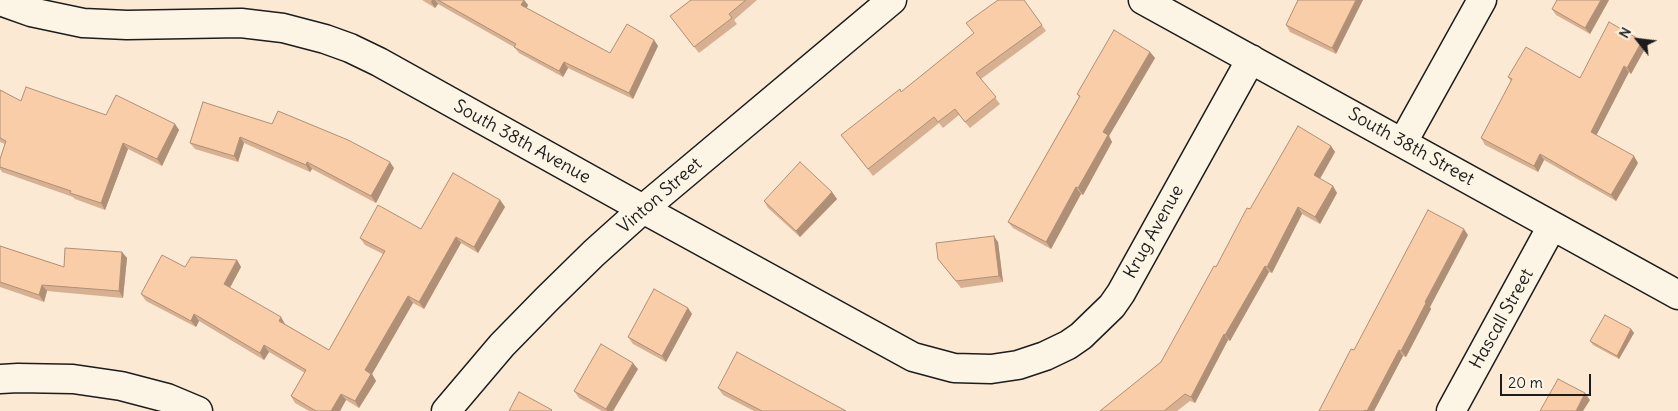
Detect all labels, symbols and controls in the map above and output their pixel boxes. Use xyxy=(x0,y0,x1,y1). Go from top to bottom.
north arrow xyxy=(1613,15,1663,65)
text: N xyxy=(1615,24,1635,41)
street label: South 38th Avenue xyxy=(450,95,594,189)
street label: South 38th Street xyxy=(1344,103,1478,191)
street label: Vinton Street xyxy=(613,154,707,238)
street label: Krug Avenue xyxy=(1119,181,1189,283)
street label: Hascall Street xyxy=(1466,265,1538,373)
scale bar xyxy=(1503,364,1594,396)
text: 20 m xyxy=(1508,373,1543,392)

